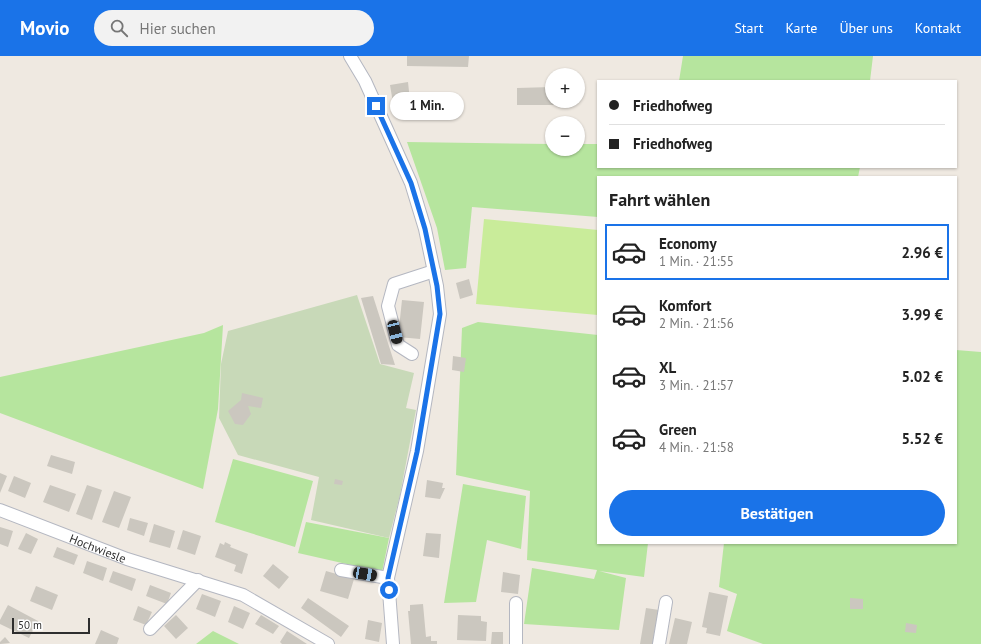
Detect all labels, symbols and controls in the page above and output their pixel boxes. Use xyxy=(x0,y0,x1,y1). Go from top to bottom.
search box xyxy=(94,10,374,46)
text: Movio xyxy=(20,16,70,40)
icon: search xyxy=(108,17,130,39)
text: Hier suchen xyxy=(140,19,216,38)
text: Start xyxy=(734,19,763,37)
text: Karte xyxy=(785,19,817,37)
text: Über uns xyxy=(839,19,893,37)
text: Kontakt xyxy=(915,19,961,37)
map controls xyxy=(545,68,585,156)
button: + xyxy=(545,68,585,108)
callout: 1 Min. xyxy=(390,92,464,120)
text: Friedhofweg xyxy=(633,96,713,115)
route end xyxy=(367,97,385,115)
text: 1 Min. xyxy=(410,97,444,114)
button: − xyxy=(545,116,585,156)
text: Friedhofweg xyxy=(633,134,713,153)
text: Fahrt wählen xyxy=(609,188,710,211)
icon: car xyxy=(611,234,647,270)
text: Economy xyxy=(659,234,717,253)
text: 2.96 € xyxy=(901,243,943,262)
text: 1 Min. · 21:55 xyxy=(659,253,734,270)
icon: car xyxy=(611,296,647,332)
text: Komfort xyxy=(659,296,711,315)
text: 3.99 € xyxy=(901,305,943,324)
text: 2 Min. · 21:56 xyxy=(659,315,734,332)
car xyxy=(386,319,404,345)
icon: car xyxy=(611,358,647,394)
text: XL xyxy=(659,358,676,377)
text: 5.02 € xyxy=(901,367,943,386)
text: 3 Min. · 21:57 xyxy=(659,377,734,394)
icon: car xyxy=(611,420,647,456)
text: Green xyxy=(659,420,697,439)
text: 5.52 € xyxy=(901,429,943,448)
text: 4 Min. · 21:58 xyxy=(659,439,734,456)
button: Bestätigen xyxy=(609,490,945,536)
street label: Hochwiesle xyxy=(68,530,128,565)
car xyxy=(352,566,378,582)
route start xyxy=(380,581,398,599)
scale bar xyxy=(12,616,90,635)
text: 50 m xyxy=(18,618,42,632)

